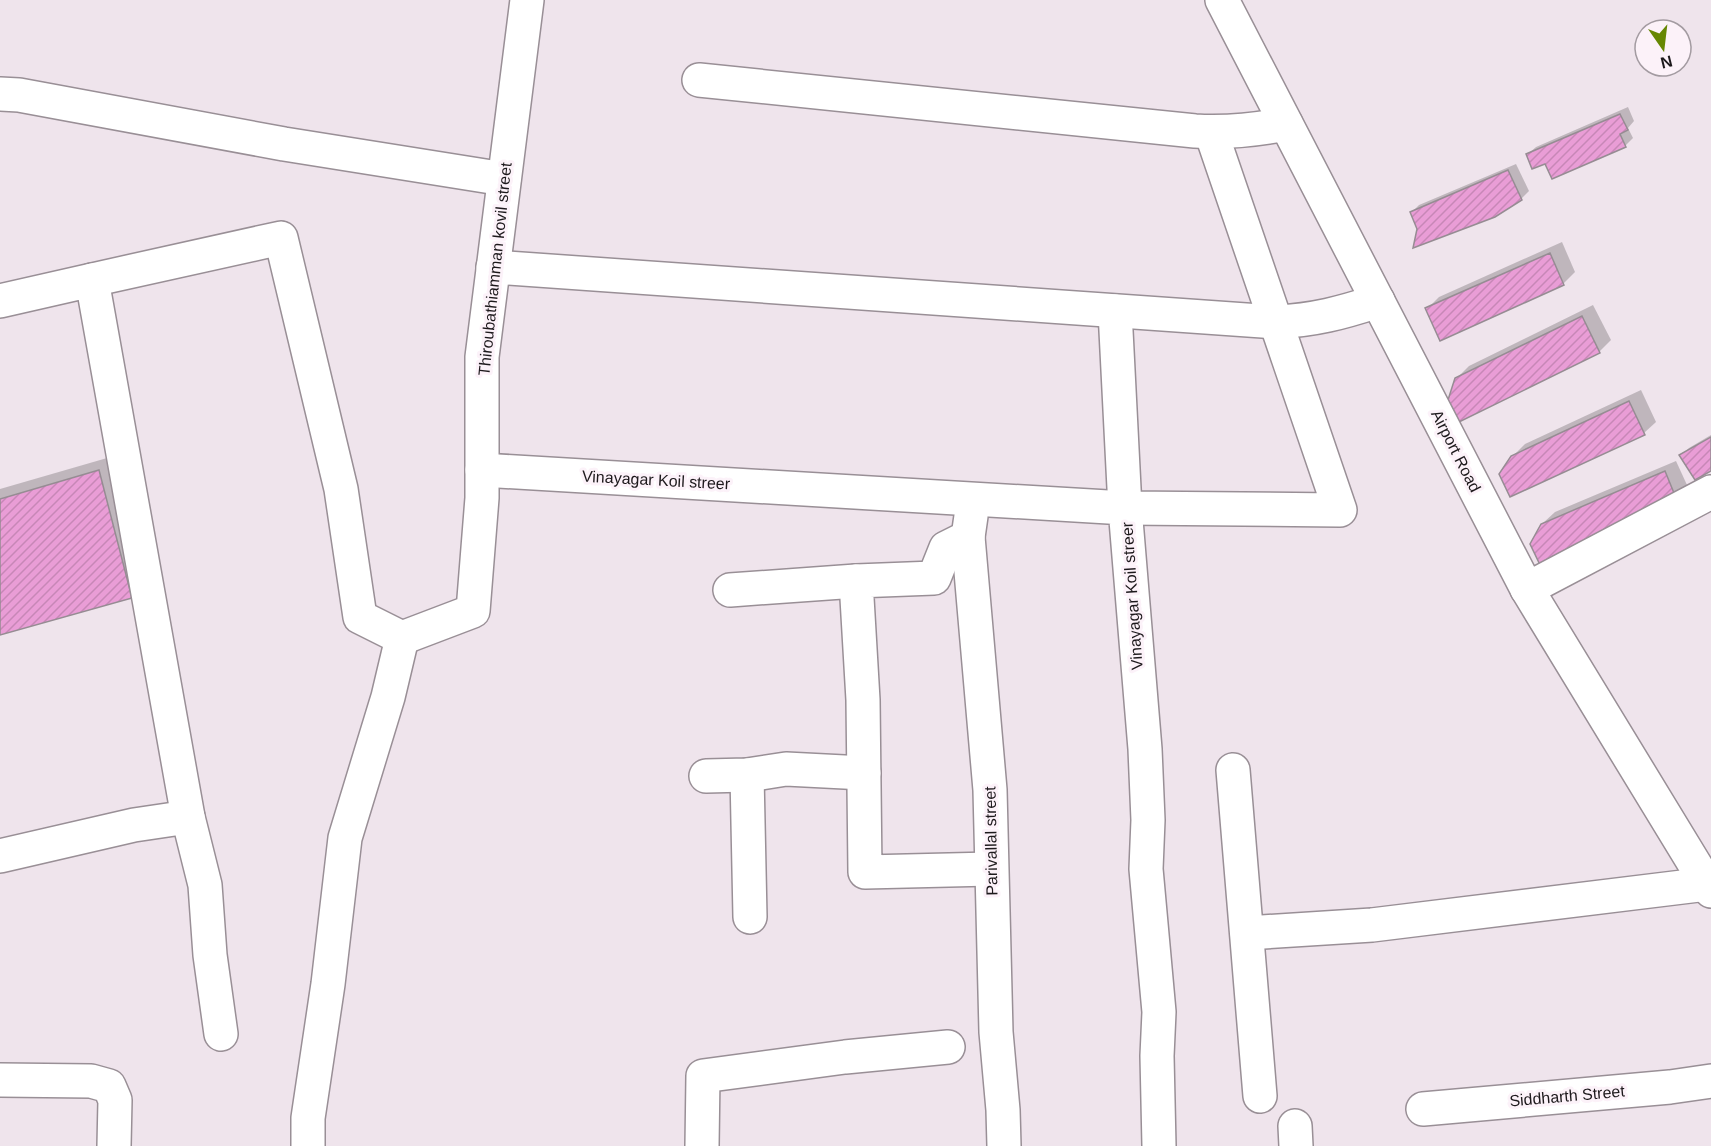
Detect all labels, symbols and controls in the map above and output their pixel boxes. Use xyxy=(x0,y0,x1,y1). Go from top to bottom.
north arrow xyxy=(1633,18,1693,78)
text: N xyxy=(1659,52,1674,72)
street label: Thiroubathiamman kovil street xyxy=(475,161,515,376)
street label: Airport Road xyxy=(1428,407,1484,495)
street label: Vinayagar Koil streer xyxy=(582,468,731,492)
street label: Vinayagar Koil streer xyxy=(1118,521,1146,671)
street label: Parivallal street xyxy=(982,786,1000,896)
street label: Siddharth Street xyxy=(1509,1082,1626,1110)

